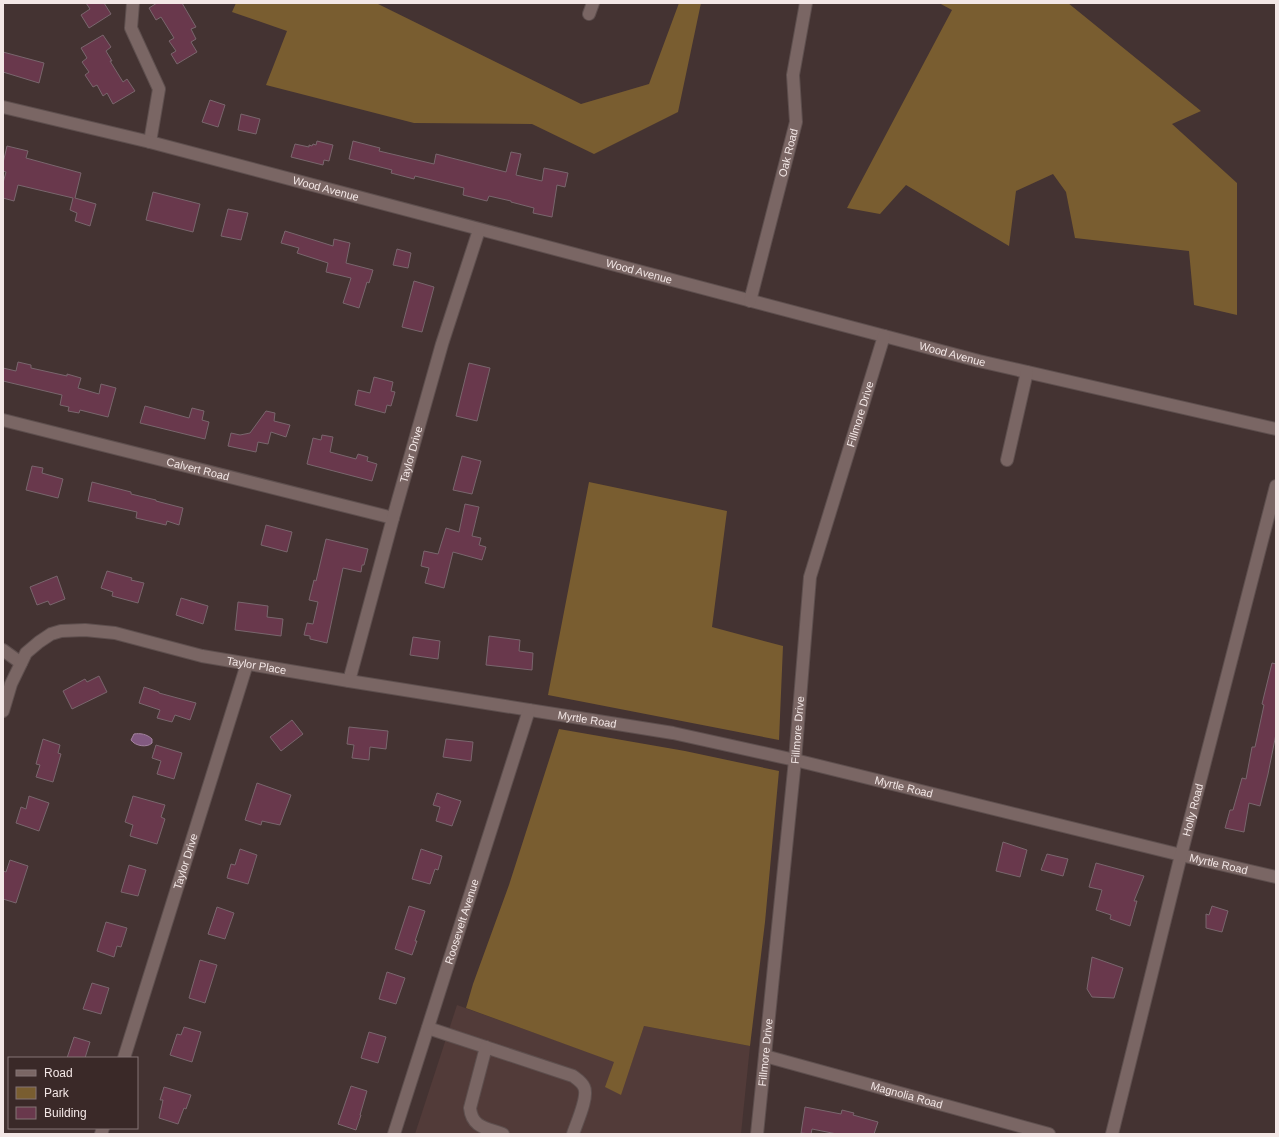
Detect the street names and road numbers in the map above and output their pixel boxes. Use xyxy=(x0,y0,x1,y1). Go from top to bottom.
street label: Oak Road xyxy=(776,127,800,178)
street label: Wood Avenue xyxy=(291,174,360,203)
street label: Wood Avenue xyxy=(605,257,674,286)
street label: Wood Avenue xyxy=(918,339,987,368)
street label: Fillmore Drive xyxy=(844,380,876,448)
street label: Taylor Drive xyxy=(397,425,425,484)
street label: Calvert Road xyxy=(165,455,231,483)
street label: Taylor Place xyxy=(226,654,287,676)
street label: Fillmore Drive xyxy=(789,696,806,764)
street label: Myrtle Road xyxy=(557,709,617,730)
street label: Myrtle Road xyxy=(874,774,934,800)
street label: Holly Road xyxy=(1180,782,1205,837)
street label: Taylor Drive xyxy=(171,832,200,891)
street label: Myrtle Road xyxy=(1188,851,1249,876)
street label: Roosevelt Avenue xyxy=(443,877,481,966)
street label: Fillmore Drive xyxy=(756,1018,775,1087)
street label: Magnolia Road xyxy=(869,1079,944,1111)

